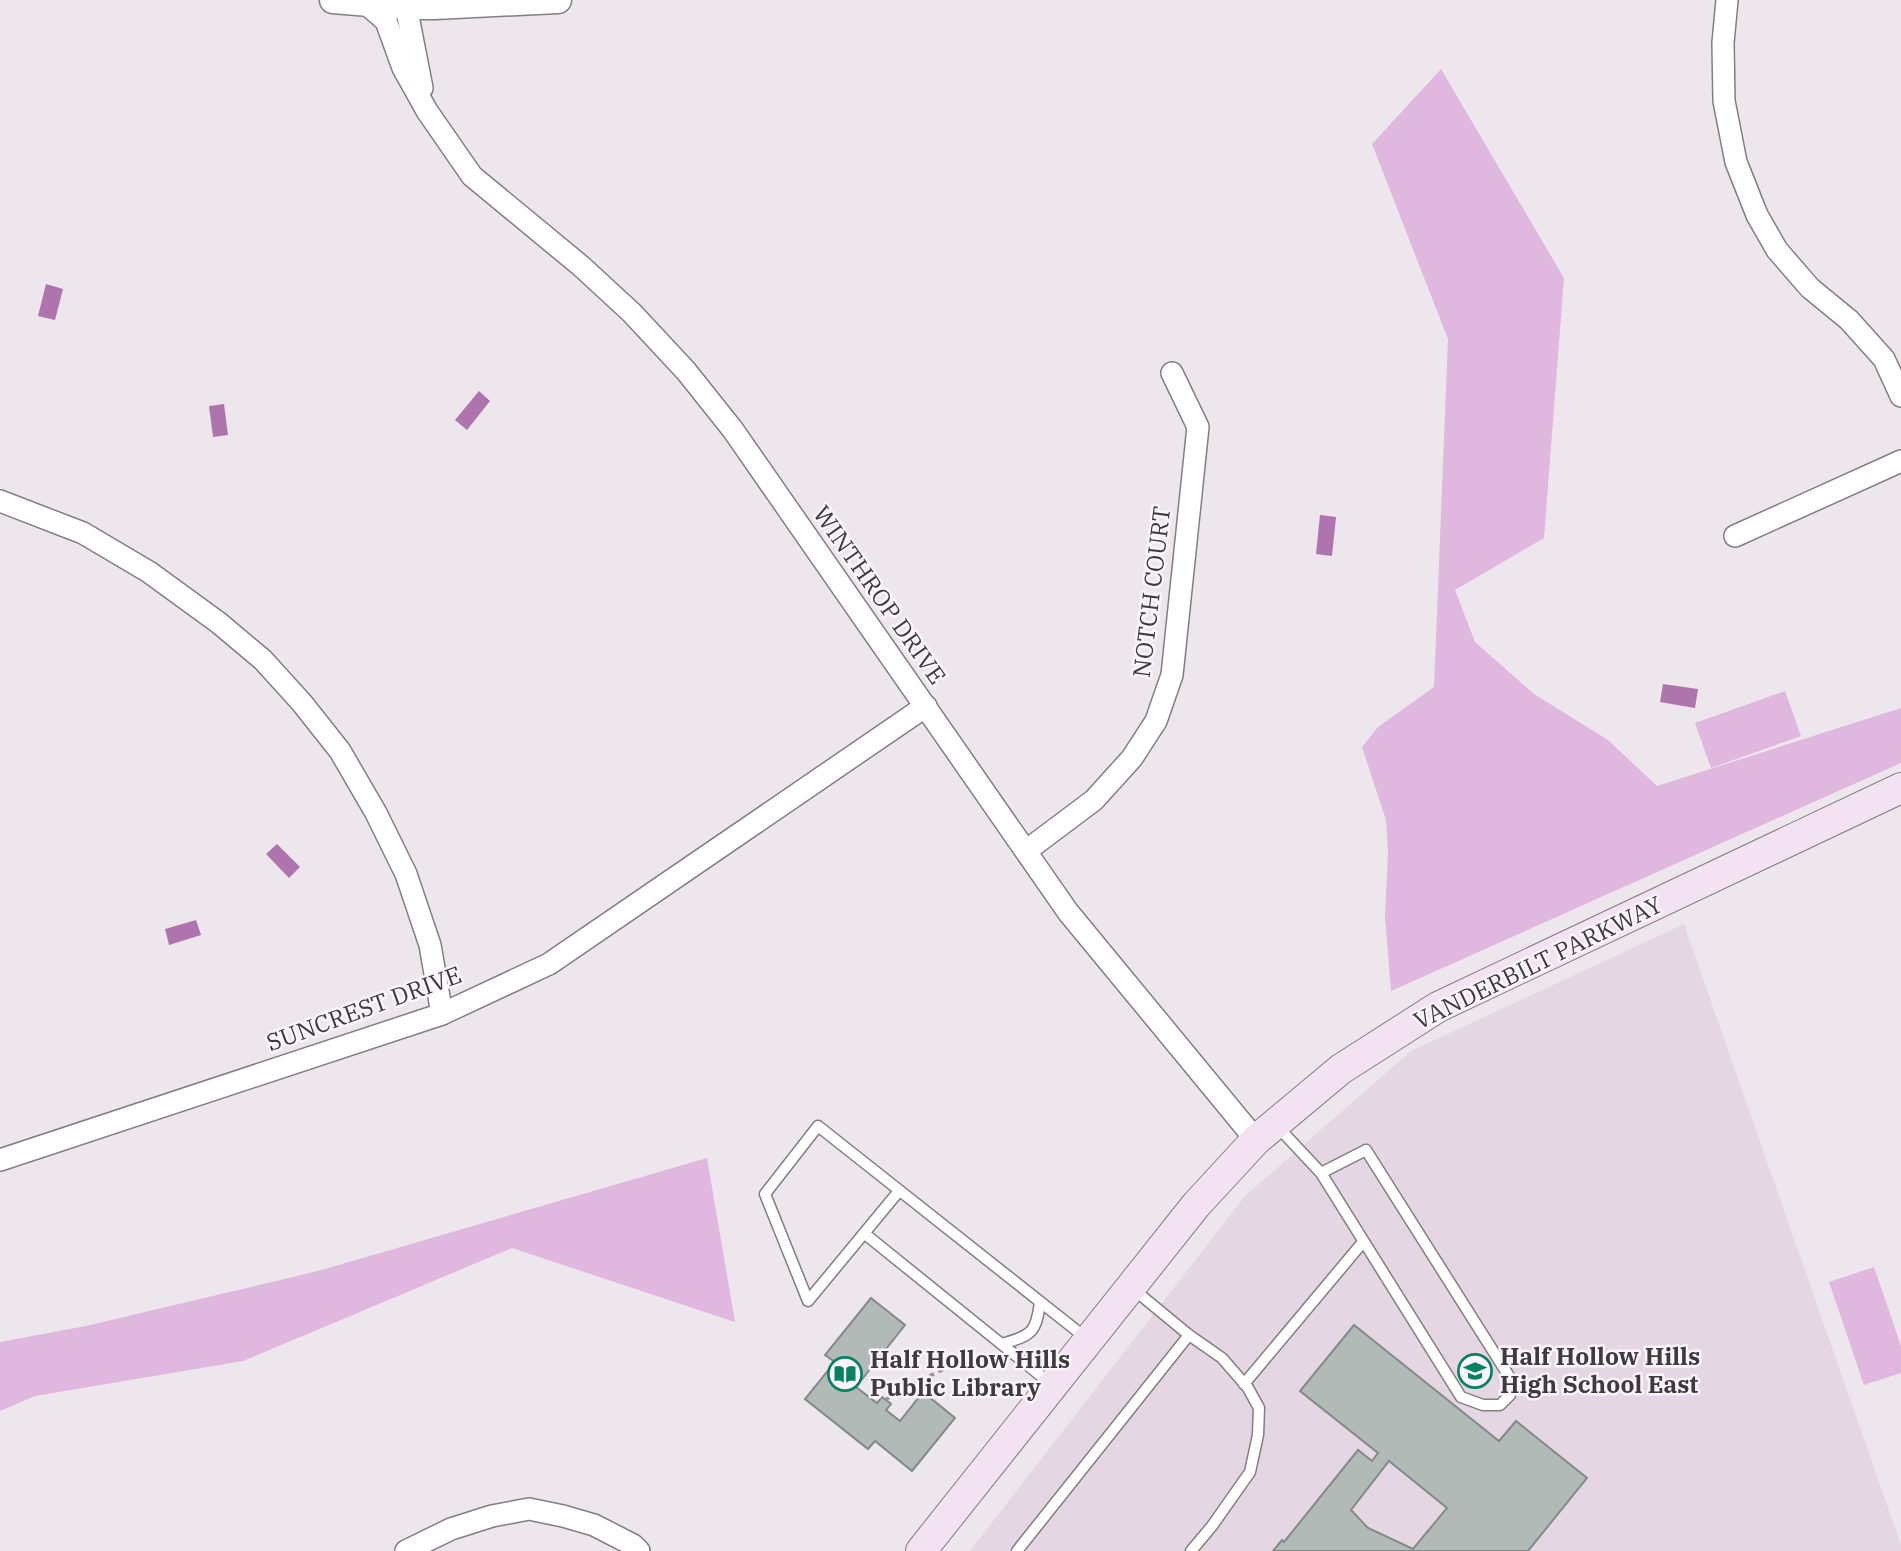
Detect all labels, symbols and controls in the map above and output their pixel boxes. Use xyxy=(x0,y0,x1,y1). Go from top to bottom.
street label: WINTHROP DRIVE xyxy=(806,499,953,690)
street label: NOTCH COURT xyxy=(1125,504,1177,679)
street label: VANDERBILT PARKWAY xyxy=(1408,888,1667,1036)
street label: SUNCREST DRIVE xyxy=(262,958,466,1058)
place label: Half Hollow Hills High School East xyxy=(1500,1340,1700,1400)
place label: Half Hollow Hills Public Library xyxy=(870,1343,1070,1403)
school or university icon: Half Hollow Hills High School East xyxy=(1456,1352,1494,1390)
library icon: Half Hollow Hills Public Library xyxy=(826,1355,864,1393)

